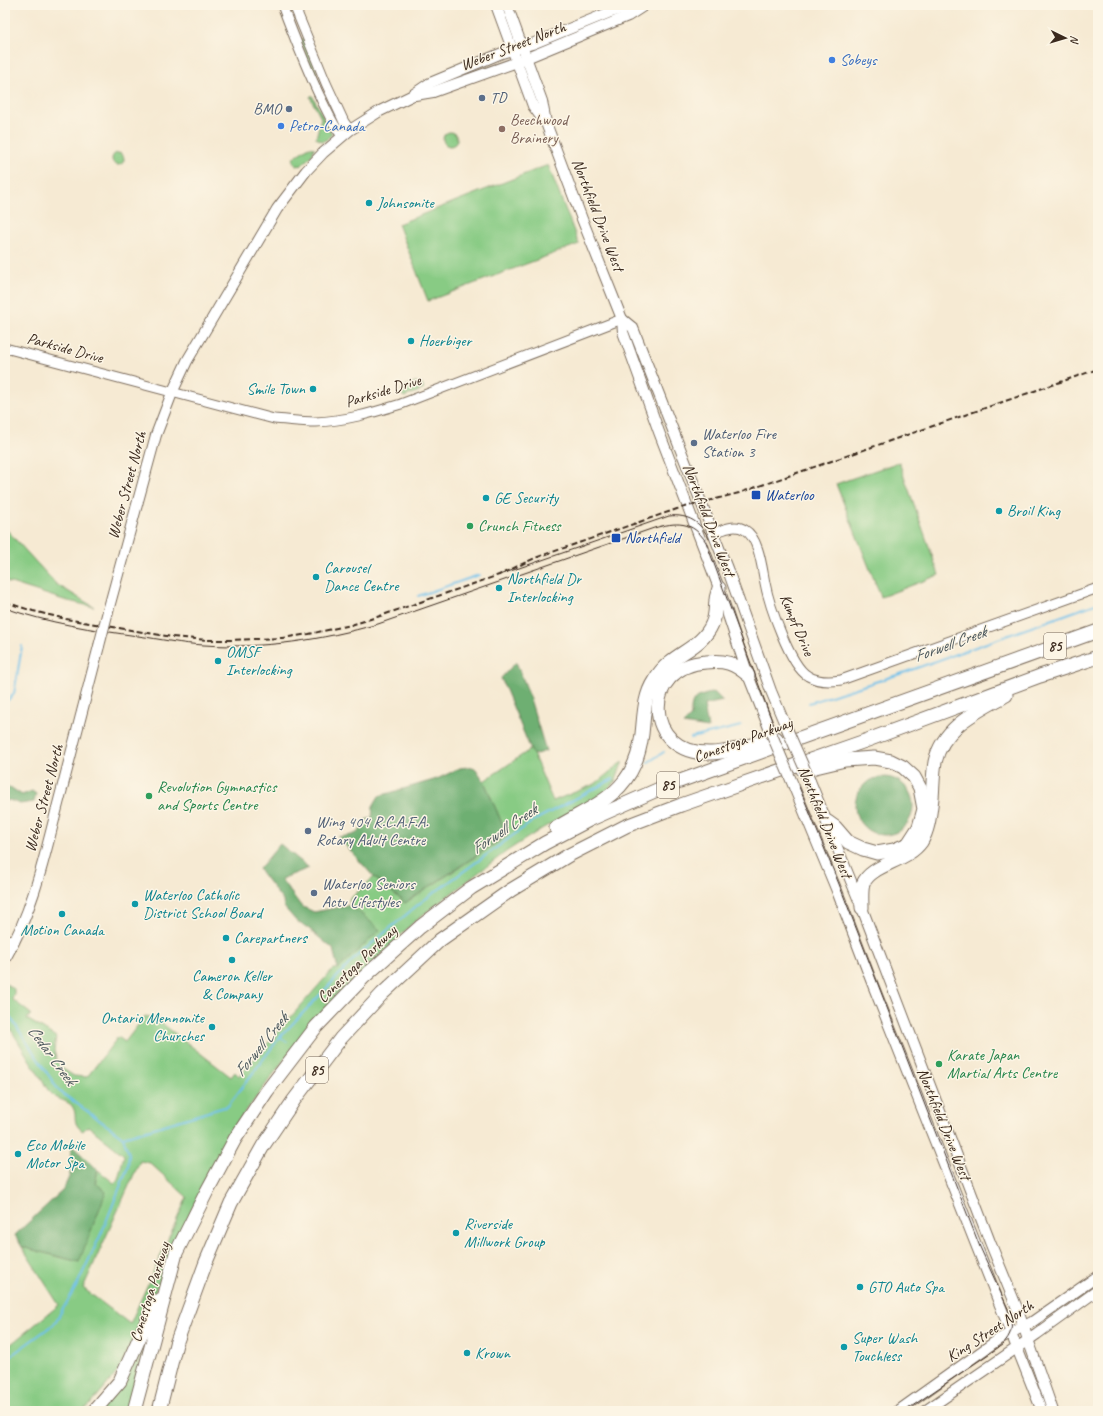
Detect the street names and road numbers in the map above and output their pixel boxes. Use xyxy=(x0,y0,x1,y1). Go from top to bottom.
street label: Weber Street North xyxy=(458,17,569,75)
street label: Northfield Drive West xyxy=(567,156,630,277)
street label: Parkside Drive xyxy=(25,328,107,368)
street label: Parkside Drive xyxy=(343,370,425,412)
street label: Weber Street North xyxy=(103,428,151,541)
street label: Northfield Drive West xyxy=(678,461,741,582)
street label: Kumpf Drive xyxy=(775,591,820,660)
road number: 85 xyxy=(1044,633,1066,659)
street label: Conestoga Parkway xyxy=(691,712,796,767)
street label: Weber Street North xyxy=(20,741,68,854)
street label: Northfield Drive West xyxy=(793,763,858,883)
road number: 85 xyxy=(657,772,679,798)
street label: Conestoga Parkway xyxy=(313,920,402,1007)
road number: 85 xyxy=(306,1057,328,1083)
street label: Northfield Drive West xyxy=(912,1065,977,1185)
street label: Conestoga Parkway xyxy=(125,1238,175,1344)
street label: King Street North xyxy=(943,1295,1038,1367)

